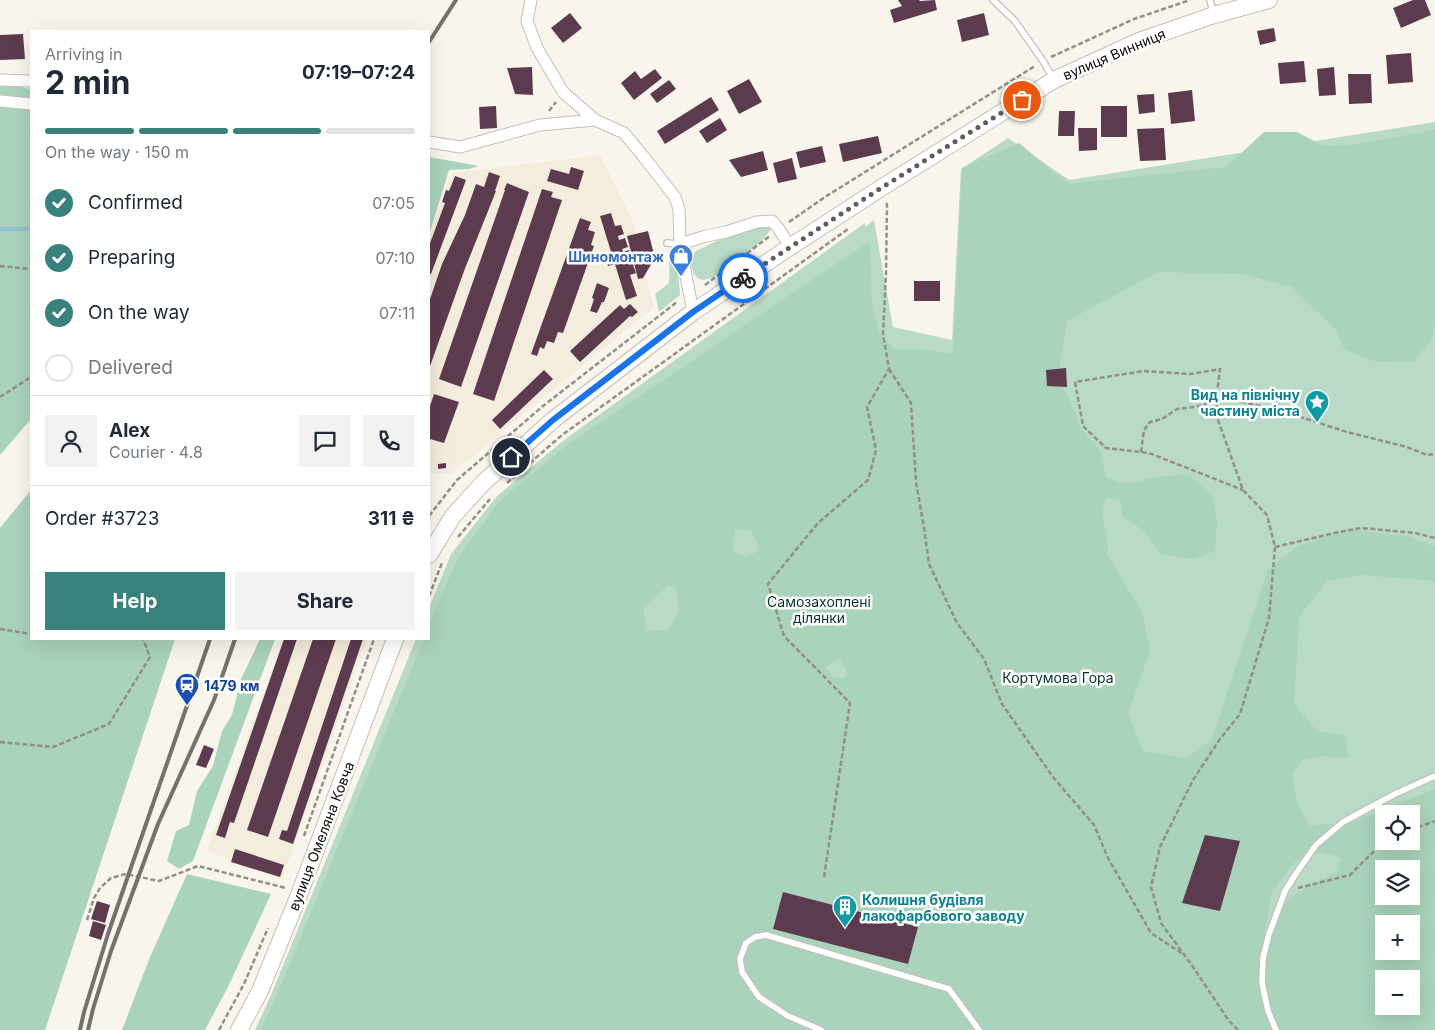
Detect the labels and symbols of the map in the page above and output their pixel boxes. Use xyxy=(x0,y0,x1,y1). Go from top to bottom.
street label: вулиця Винниця xyxy=(1060,25,1168,83)
pin xyxy=(1001,79,1043,121)
shop icon: Шиномонтаж xyxy=(668,243,694,277)
place label: Шиномонтаж xyxy=(568,248,664,265)
courier xyxy=(718,253,768,303)
place label: Вид на північну частину міста xyxy=(1191,386,1301,419)
place icon: Вид на північну частину міста xyxy=(1304,389,1330,423)
pin xyxy=(490,436,532,478)
park label: Самозахоплені ділянки xyxy=(767,593,871,626)
park label: Кортумова Гора xyxy=(1002,669,1114,686)
station icon: 1479 км xyxy=(174,672,200,706)
place label: 1479 км xyxy=(204,677,259,694)
street label: вулиця Омеляна Ковча xyxy=(285,759,357,913)
place label: Колишня будівля лакофарбового заводу xyxy=(862,891,1025,924)
building icon: Колишня будівля лакофарбового заводу xyxy=(832,894,858,928)

